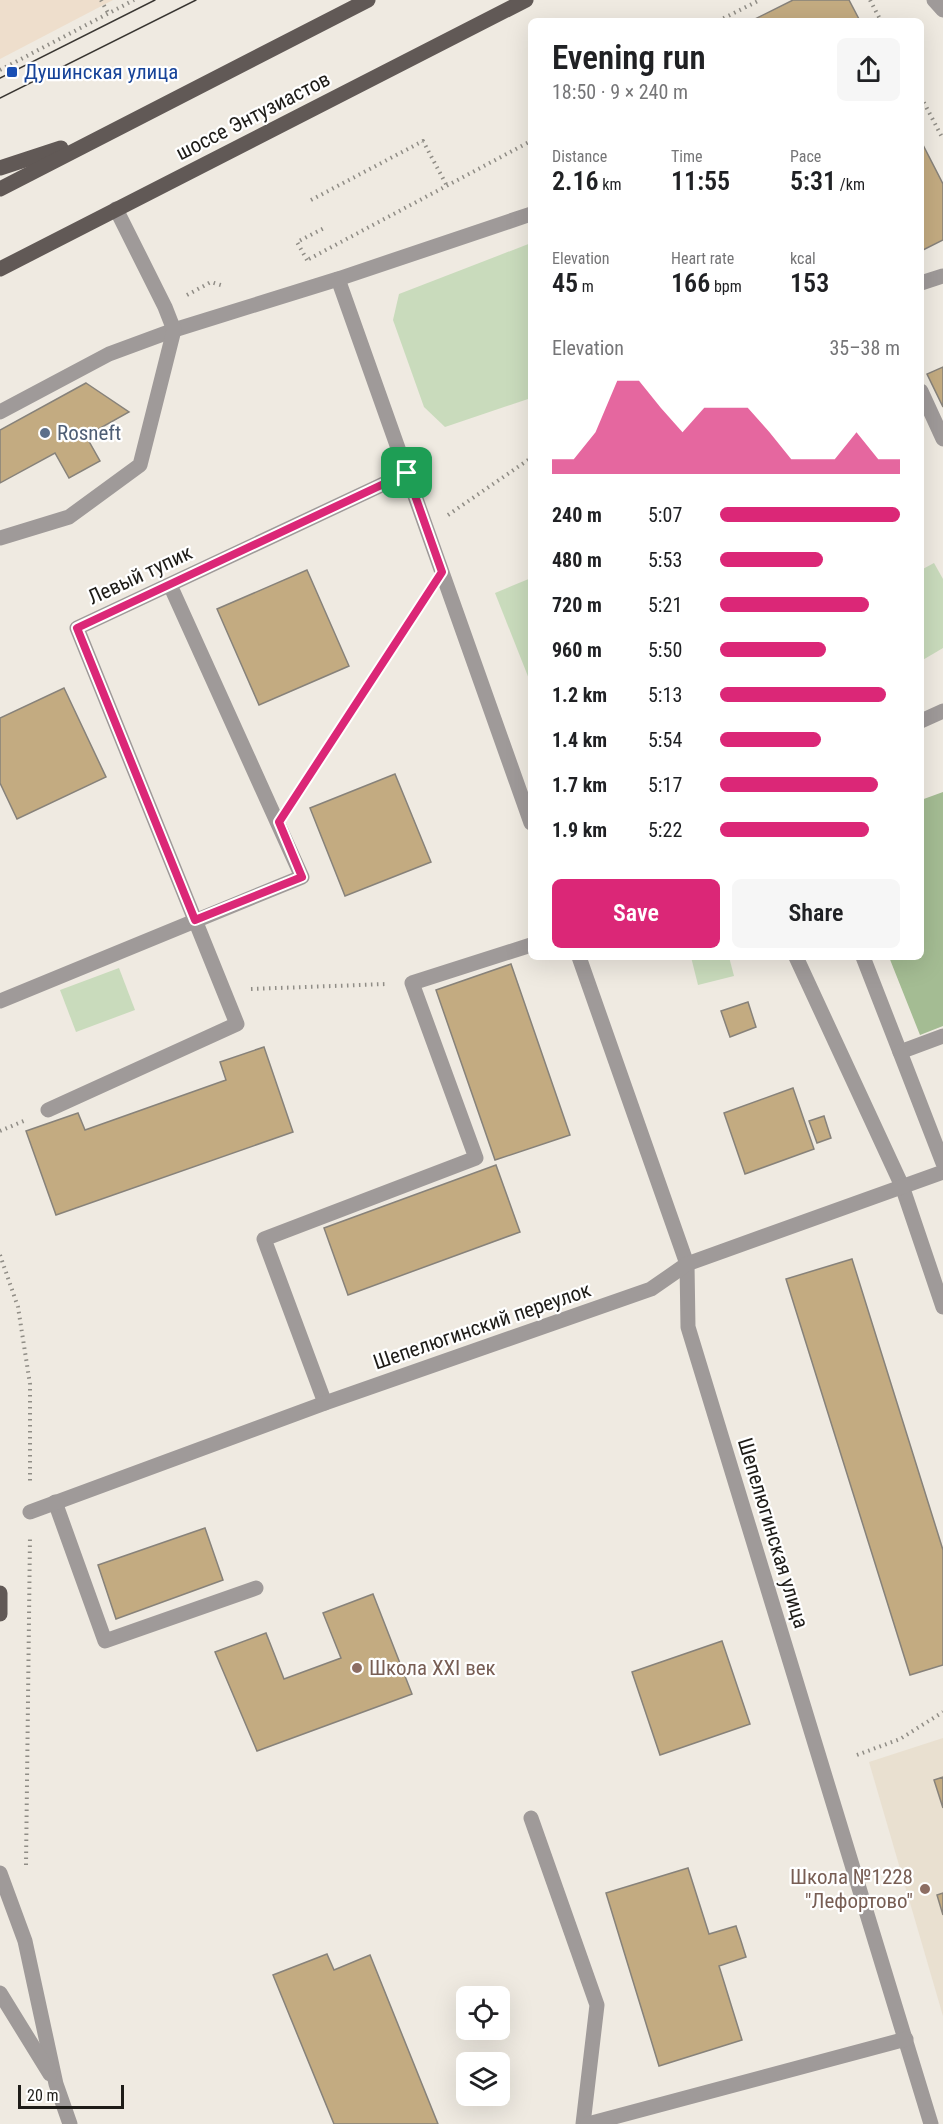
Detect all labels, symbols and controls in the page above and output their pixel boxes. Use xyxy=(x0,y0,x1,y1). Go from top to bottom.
text: Evening run xyxy=(552,38,706,77)
button: share xyxy=(837,38,900,101)
place label: Душинская улица xyxy=(24,60,178,84)
marker: Душинская улица xyxy=(5,65,19,79)
street label: шоссе Энтузиастов xyxy=(172,67,334,165)
text: 18:50 · 9 × 240 m xyxy=(552,80,688,104)
text: Distance xyxy=(552,147,607,166)
text: Time xyxy=(671,147,703,166)
text: Pace xyxy=(790,147,821,166)
text: 2.16 xyxy=(552,166,599,196)
text: 11:55 xyxy=(671,166,730,196)
text: 5:31 xyxy=(790,166,836,196)
text: km xyxy=(599,175,622,194)
text: /km xyxy=(836,175,865,194)
text: Elevation xyxy=(552,249,610,268)
text: Heart rate xyxy=(671,249,734,268)
text: kcal xyxy=(790,249,816,268)
text: 45 xyxy=(552,268,578,298)
text: 166 xyxy=(671,268,710,298)
text: 153 xyxy=(790,268,829,298)
text: m xyxy=(578,277,594,296)
text: bpm xyxy=(710,277,742,296)
text: Elevation xyxy=(552,336,624,360)
text: 35–38 m xyxy=(829,336,900,360)
place label: Rosneft xyxy=(57,421,121,445)
marker: Rosneft xyxy=(38,426,52,440)
pin xyxy=(381,447,432,498)
icon: arrive xyxy=(390,456,423,489)
text: 240 m xyxy=(552,503,602,527)
text: 5:07 xyxy=(648,503,682,527)
street label: Левый тупик xyxy=(84,540,196,610)
text: 480 m xyxy=(552,548,602,572)
text: 5:53 xyxy=(648,548,682,572)
text: 720 m xyxy=(552,593,602,617)
text: 5:21 xyxy=(648,593,682,617)
text: 960 m xyxy=(552,638,602,662)
text: 5:50 xyxy=(648,638,682,662)
text: 1.2 km xyxy=(552,683,607,707)
text: 5:13 xyxy=(648,683,682,707)
text: 1.4 km xyxy=(552,728,607,752)
text: 5:54 xyxy=(648,728,682,752)
text: 1.7 km xyxy=(552,773,607,797)
text: 5:17 xyxy=(648,773,682,797)
text: 1.9 km xyxy=(552,818,607,842)
text: 5:22 xyxy=(648,818,682,842)
button: Save xyxy=(552,879,720,948)
button: Share xyxy=(732,879,900,948)
street label: Шепелюгинский переулок xyxy=(370,1277,594,1375)
street label: Шепелюгинская улица xyxy=(733,1435,813,1631)
place label: Школа XXI век xyxy=(369,1656,496,1680)
marker: Школа XXI век xyxy=(350,1661,364,1675)
place label: Школа №1228 "Лефортово" xyxy=(790,1865,913,1913)
marker: Школа №1228 "Лефортово" xyxy=(918,1882,932,1896)
map controls xyxy=(456,1986,510,2106)
button: locate xyxy=(456,1986,510,2040)
button: layers xyxy=(456,2052,510,2106)
scale bar xyxy=(18,2082,124,2110)
text: 20 m xyxy=(27,2086,59,2105)

